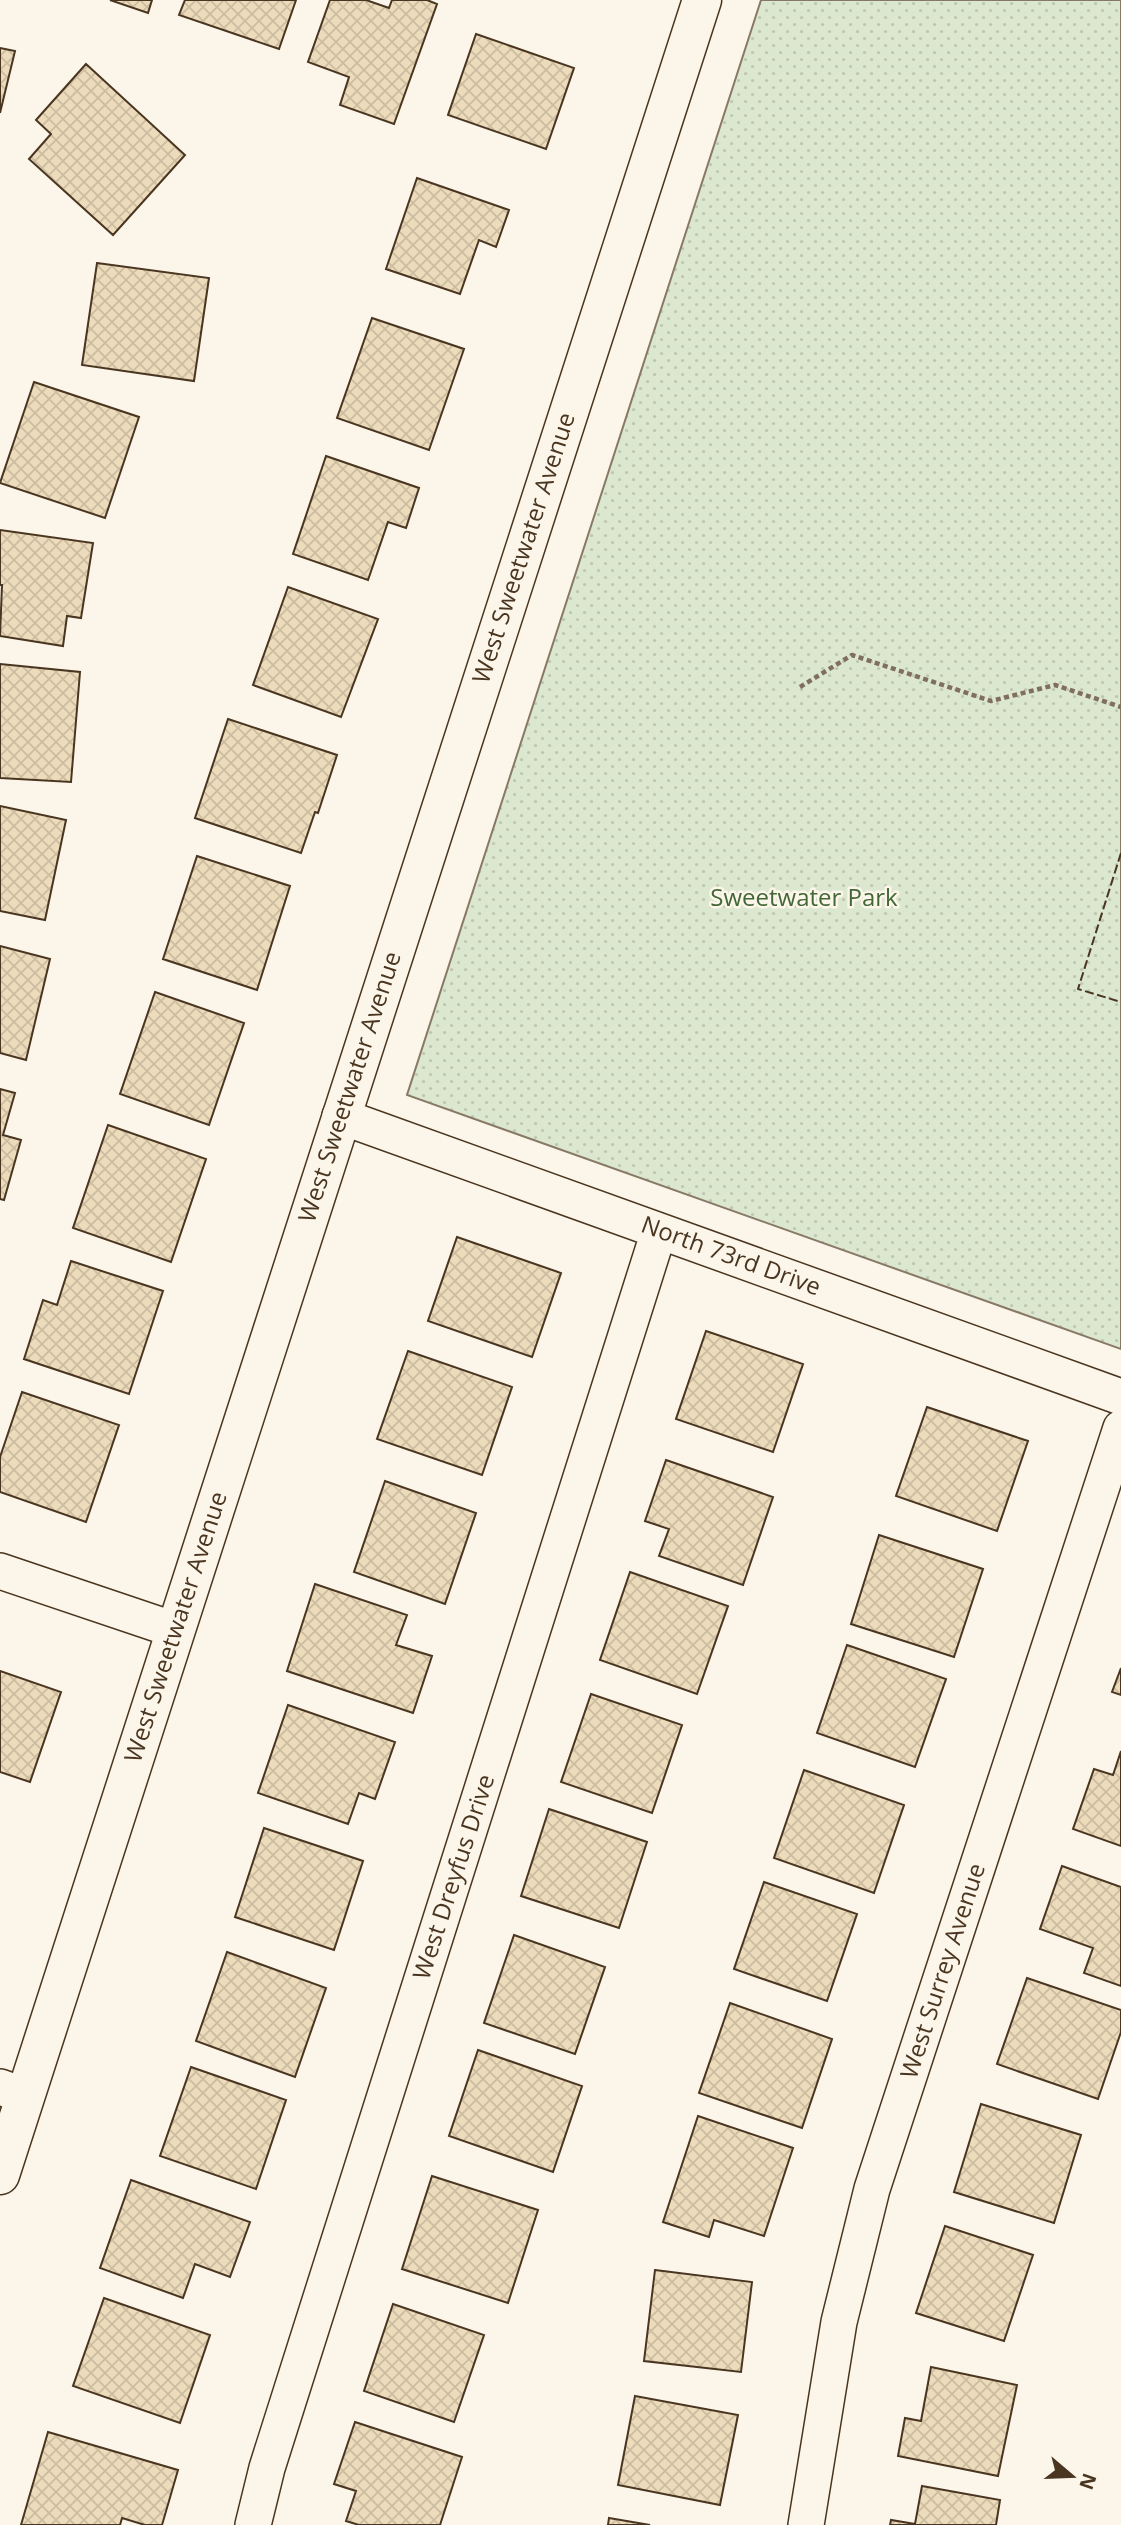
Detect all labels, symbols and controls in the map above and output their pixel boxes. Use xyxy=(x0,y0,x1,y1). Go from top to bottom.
street label: West Sweetwater Avenue xyxy=(463,408,582,687)
park label: Sweetwater Park xyxy=(710,880,898,913)
street label: West Sweetwater Avenue xyxy=(289,947,408,1226)
street label: North 73rd Drive xyxy=(637,1207,826,1302)
street label: West Sweetwater Avenue xyxy=(115,1487,234,1766)
street label: West Dreyfus Drive xyxy=(404,1770,501,1983)
street label: West Surrey Avenue xyxy=(891,1859,992,2082)
north arrow xyxy=(1037,2441,1107,2511)
text: N xyxy=(1073,2470,1103,2493)

